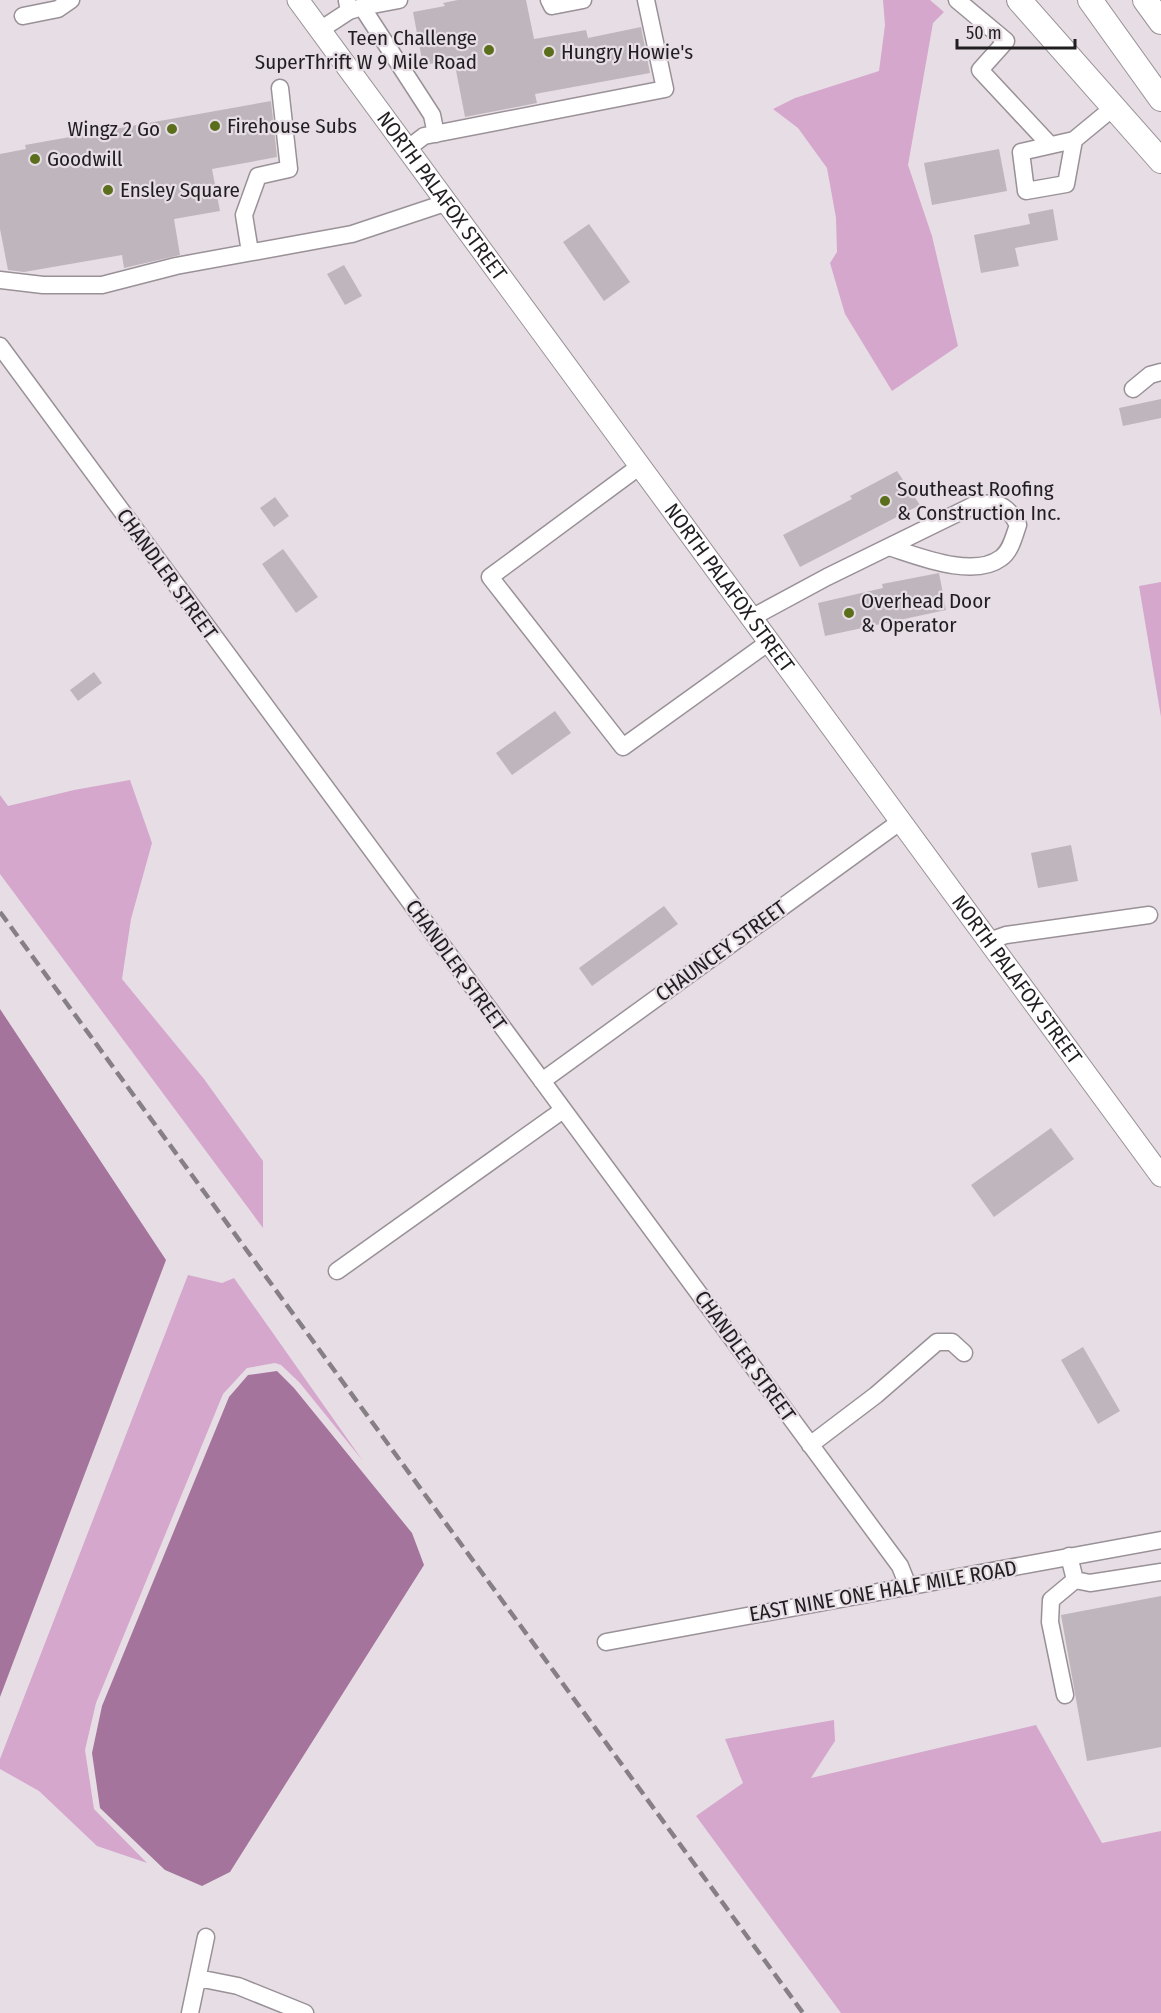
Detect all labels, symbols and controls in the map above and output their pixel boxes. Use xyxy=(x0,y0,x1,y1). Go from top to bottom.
scale bar xyxy=(957,12,1076,50)
text: 50 m xyxy=(966,22,1002,44)
place label: Teen Challenge SuperThrift W 9 Mile Road xyxy=(255,25,477,75)
place label: Hungry Howie's xyxy=(561,39,693,65)
marker: Teen Challenge SuperThrift W 9 Mile Road xyxy=(482,43,496,57)
marker: Hungry Howie's xyxy=(542,45,556,59)
street label: NORTH PALAFOX STREET xyxy=(371,106,512,286)
place label: Firehouse Subs xyxy=(227,113,357,139)
place label: Wingz 2 Go xyxy=(68,116,160,142)
marker: Firehouse Subs xyxy=(208,119,222,133)
marker: Wingz 2 Go xyxy=(165,122,179,136)
place label: Goodwill xyxy=(47,146,123,172)
marker: Goodwill xyxy=(28,152,42,166)
place label: Ensley Square xyxy=(120,177,240,203)
marker: Ensley Square xyxy=(101,183,115,197)
place label: Southeast Roofing & Construction Inc. xyxy=(897,476,1061,526)
marker: Southeast Roofing & Construction Inc. xyxy=(878,494,892,508)
street label: NORTH PALAFOX STREET xyxy=(659,498,800,677)
street label: CHANDLER STREET xyxy=(111,503,223,645)
place label: Overhead Door & Operator xyxy=(861,588,991,638)
marker: Overhead Door & Operator xyxy=(842,606,856,620)
street label: NORTH PALAFOX STREET xyxy=(946,890,1088,1069)
street label: CHANDLER STREET xyxy=(400,894,512,1036)
street label: CHAUNCEY STREET xyxy=(650,895,792,1007)
street label: CHANDLER STREET xyxy=(689,1285,801,1427)
street label: EAST NINE ONE HALF MILE ROAD xyxy=(747,1555,1019,1627)

